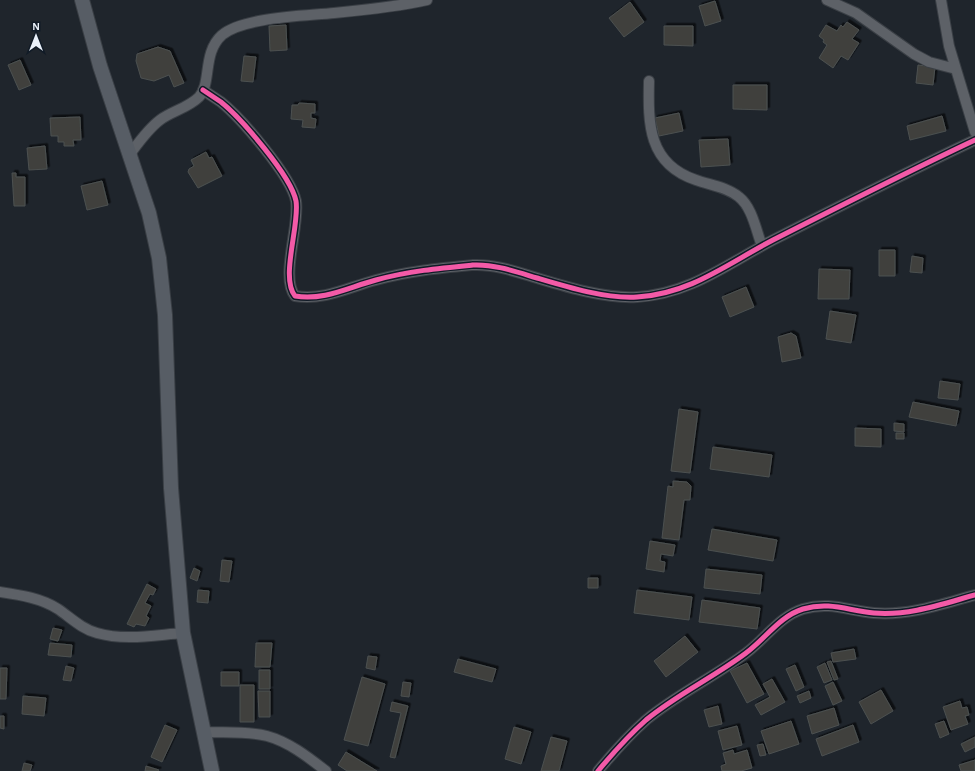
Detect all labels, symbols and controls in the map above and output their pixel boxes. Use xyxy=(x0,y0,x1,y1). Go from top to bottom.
north arrow xyxy=(16,16,56,56)
text: N xyxy=(32,21,40,32)

